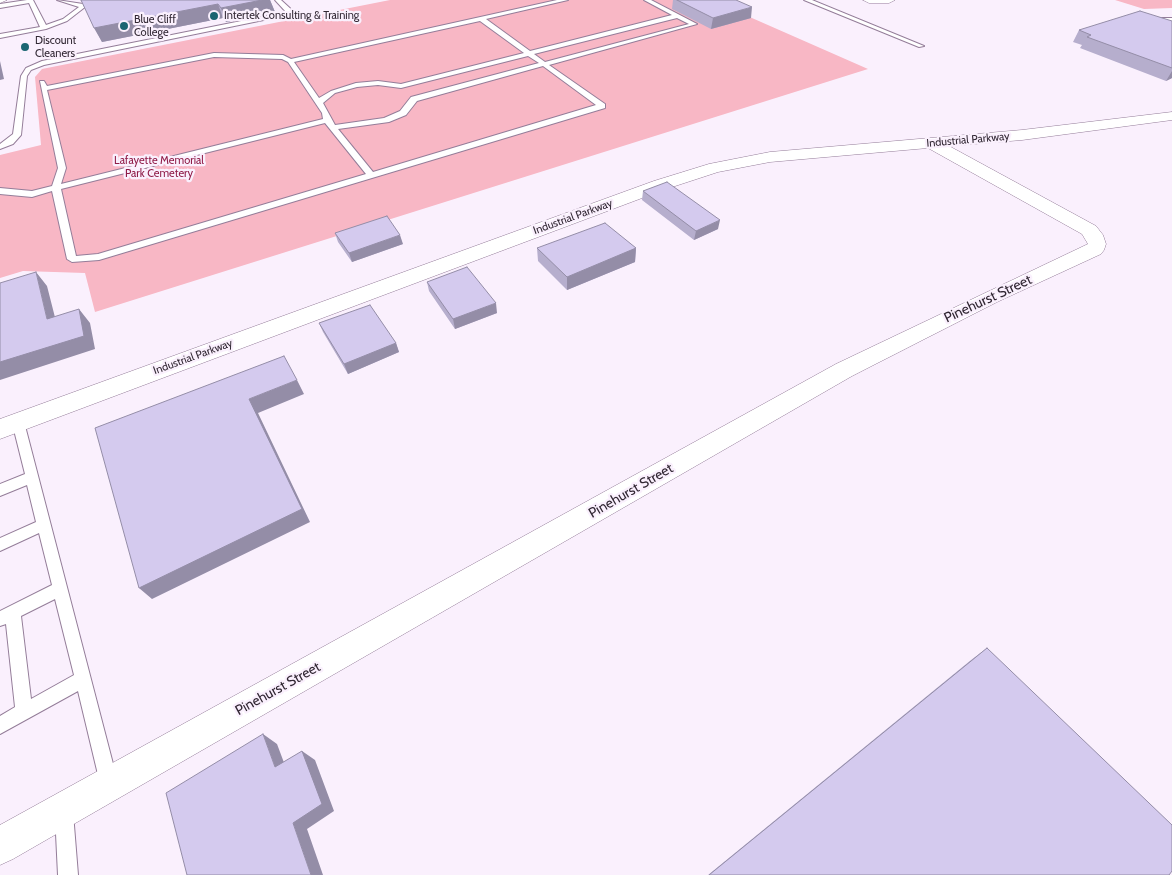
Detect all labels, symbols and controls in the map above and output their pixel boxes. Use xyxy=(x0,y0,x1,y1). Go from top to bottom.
place label: Intertek Consulting & Training xyxy=(224,9,359,23)
marker: Intertek Consulting & Training xyxy=(208,10,220,22)
place label: Blue Cliff College xyxy=(134,13,176,39)
marker: Blue Cliff College xyxy=(118,20,130,32)
place label: Discount Cleaners xyxy=(35,34,76,60)
marker: Discount Cleaners xyxy=(19,41,31,53)
street label: Industrial Parkway xyxy=(926,130,1010,150)
park label: Lafayette Memorial Park Cemetery xyxy=(114,154,204,180)
street label: Industrial Parkway xyxy=(532,197,614,237)
street label: Pinehurst Street xyxy=(941,271,1035,327)
street label: Industrial Parkway xyxy=(152,337,234,377)
street label: Pinehurst Street xyxy=(586,460,676,522)
street label: Pinehurst Street xyxy=(232,659,324,719)

